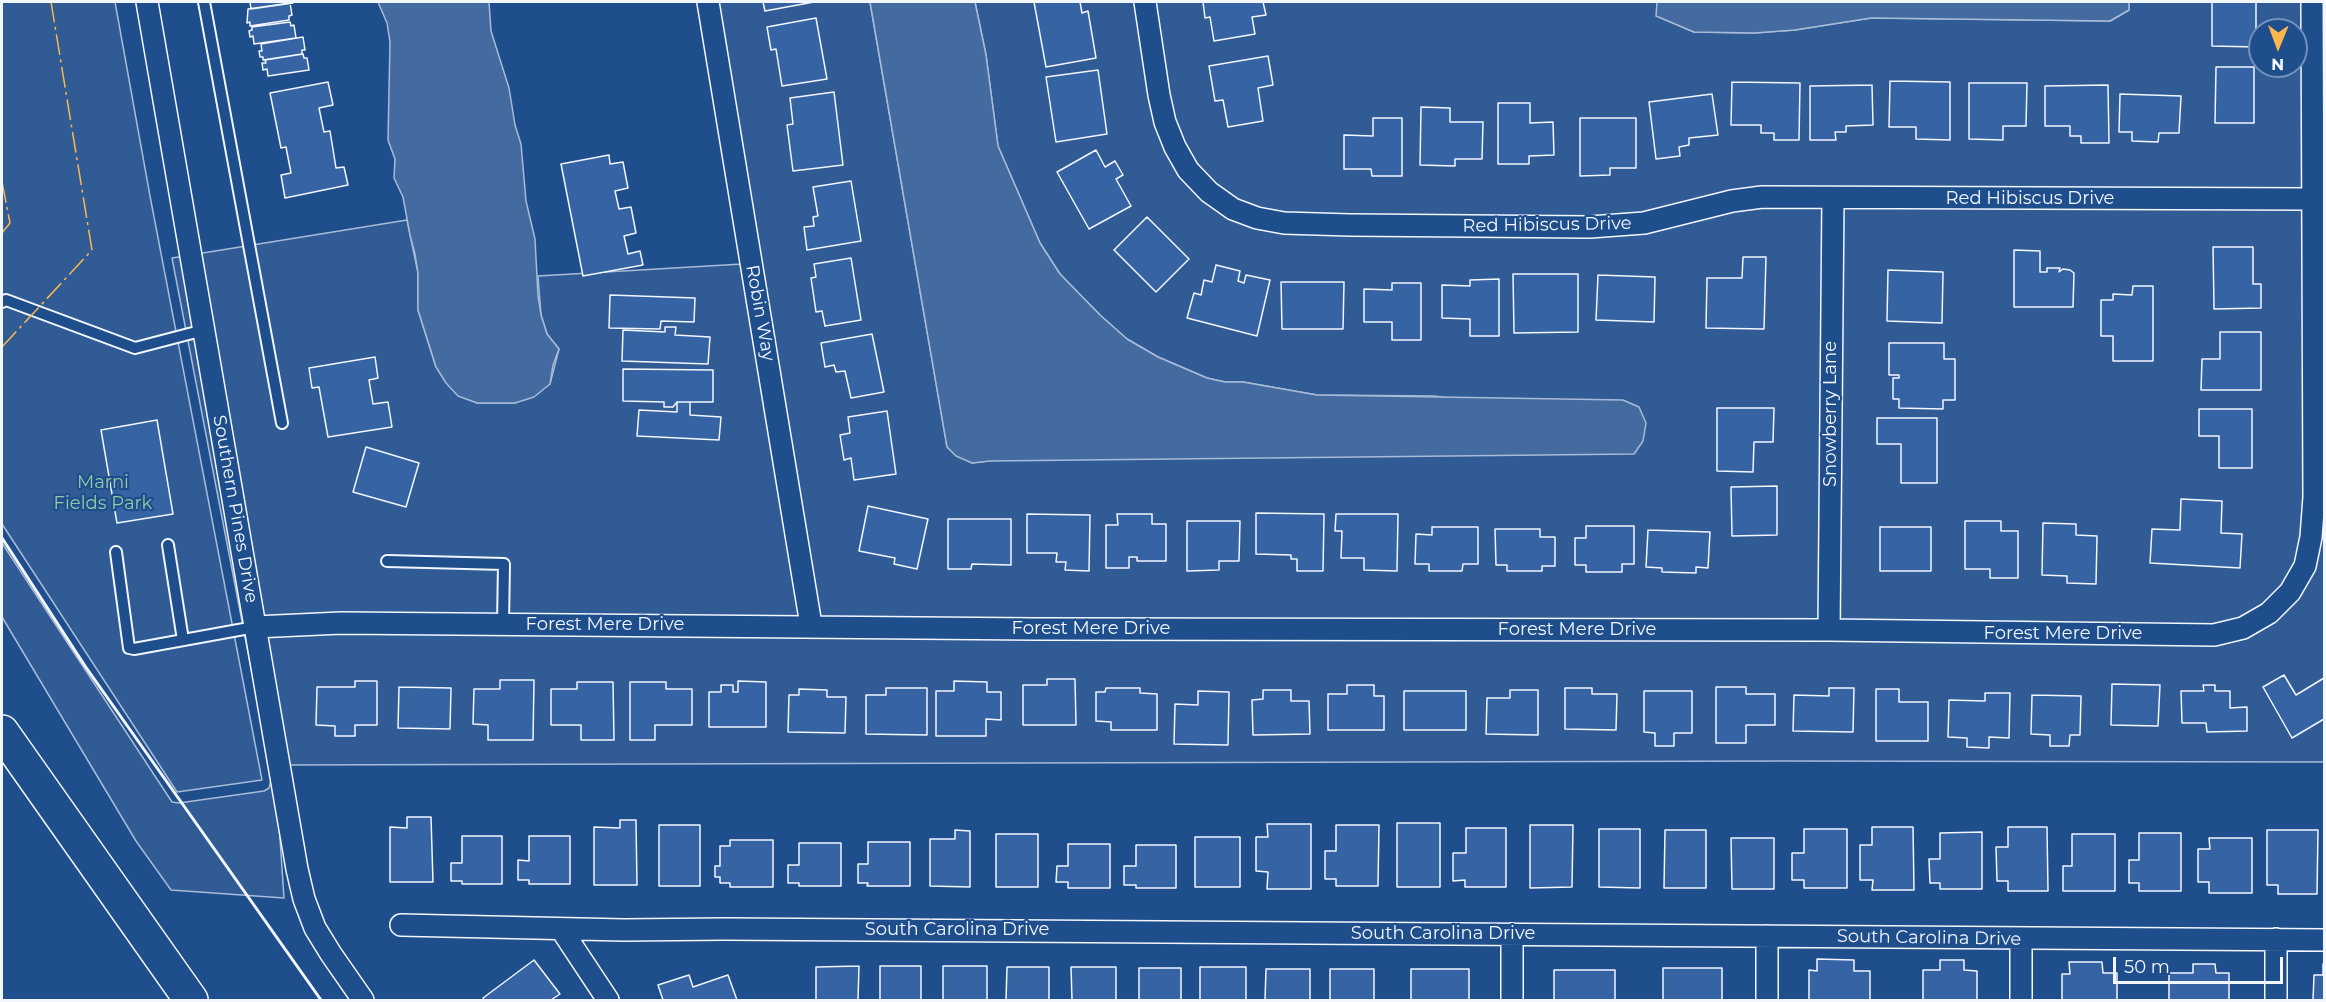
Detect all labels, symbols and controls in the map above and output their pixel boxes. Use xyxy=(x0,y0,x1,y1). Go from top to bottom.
north arrow xyxy=(2248,18,2308,78)
text: N xyxy=(2271,55,2284,74)
street label: Red Hibiscus Drive xyxy=(1946,188,2114,210)
street label: Red Hibiscus Drive xyxy=(1462,213,1632,237)
street label: Robin Way xyxy=(741,263,779,363)
street label: Snowberry Lane xyxy=(1820,341,1842,487)
street label: Southern Pines Drive xyxy=(208,413,262,605)
park label: Marni Fields Park xyxy=(54,472,152,514)
street label: Forest Mere Drive xyxy=(526,614,684,636)
street label: Forest Mere Drive xyxy=(1012,618,1170,640)
street label: Forest Mere Drive xyxy=(1498,619,1656,641)
street label: Forest Mere Drive xyxy=(1984,623,2142,645)
street label: South Carolina Drive xyxy=(865,919,1049,941)
street label: South Carolina Drive xyxy=(1351,923,1535,945)
street label: South Carolina Drive xyxy=(1837,926,2021,950)
scale bar xyxy=(2116,945,2286,983)
text: 50 m xyxy=(2124,956,2170,978)

